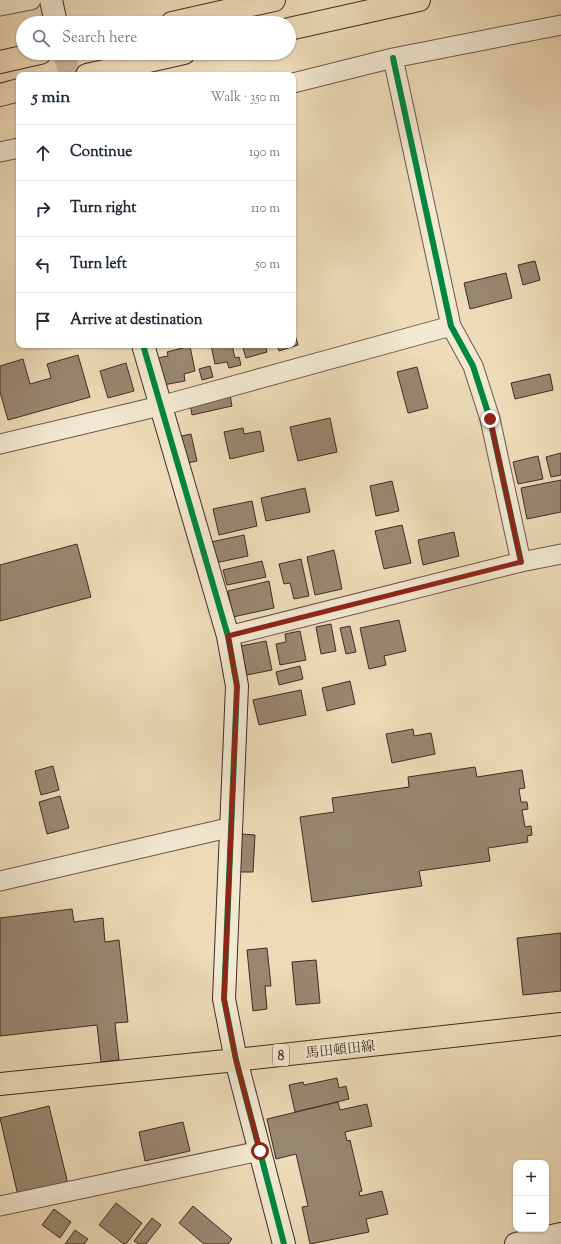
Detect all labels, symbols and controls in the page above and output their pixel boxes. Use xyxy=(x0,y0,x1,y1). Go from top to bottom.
search box xyxy=(16,16,296,60)
icon: search xyxy=(30,27,52,49)
text: Search here xyxy=(62,28,137,49)
text: 5 min xyxy=(32,86,70,110)
text: Walk · 350 m xyxy=(211,89,280,107)
icon: ahead xyxy=(32,142,54,164)
text: Continue xyxy=(70,142,132,163)
text: 190 m xyxy=(249,144,280,162)
icon: right xyxy=(32,198,54,220)
text: Turn right xyxy=(70,198,136,219)
text: 110 m xyxy=(251,200,280,218)
icon: left xyxy=(32,254,54,276)
text: Turn left xyxy=(70,254,127,275)
text: 50 m xyxy=(255,256,280,274)
icon: arrive xyxy=(32,310,54,332)
text: Arrive at destination xyxy=(70,310,203,331)
route end xyxy=(481,410,499,428)
street label: 馬田頓田線 xyxy=(304,1037,376,1065)
road number: 8 xyxy=(273,1044,289,1066)
route start xyxy=(251,1142,269,1160)
map controls xyxy=(513,1160,549,1232)
button: + xyxy=(513,1160,549,1196)
button: − xyxy=(513,1196,549,1232)

